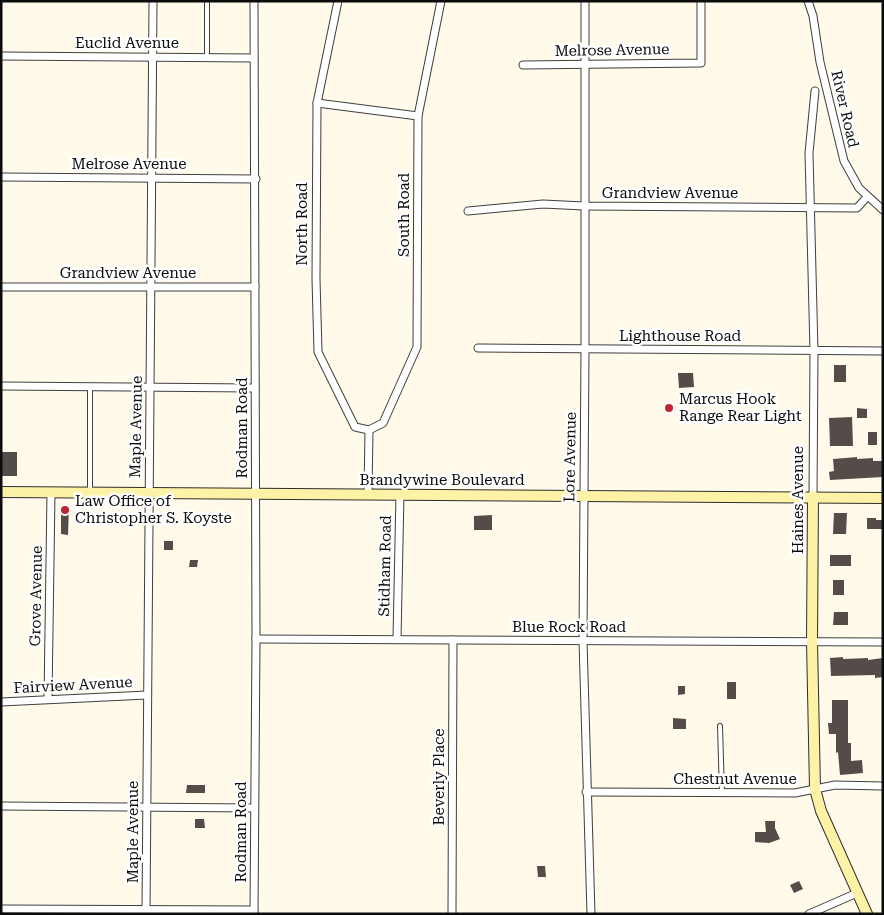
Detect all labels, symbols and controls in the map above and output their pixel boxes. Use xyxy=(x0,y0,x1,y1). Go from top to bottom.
street label: Euclid Avenue xyxy=(75,34,179,52)
street label: Melrose Avenue xyxy=(554,40,670,60)
street label: River Road xyxy=(827,69,863,150)
street label: Melrose Avenue xyxy=(72,155,186,173)
street label: South Road xyxy=(395,173,413,257)
street label: North Road xyxy=(293,182,311,266)
street label: Grandview Avenue xyxy=(602,184,738,202)
street label: Grandview Avenue xyxy=(60,264,196,282)
street label: Lighthouse Road xyxy=(619,327,741,345)
street label: Maple Avenue xyxy=(126,376,146,478)
street label: Rodman Road xyxy=(233,377,251,479)
place label: Marcus Hook Range Rear Light xyxy=(679,390,802,425)
marker: Marcus Hook Range Rear Light xyxy=(663,402,675,414)
street label: Lore Avenue xyxy=(560,412,580,502)
street label: Haines Avenue xyxy=(789,446,807,554)
street label: Brandywine Boulevard xyxy=(359,471,525,489)
place label: Law Office of Christopher S. Koyste xyxy=(75,492,232,527)
marker: Law Office of Christopher S. Koyste xyxy=(59,504,71,516)
street label: Stidham Road xyxy=(375,515,395,617)
street label: Grove Avenue xyxy=(26,545,46,647)
street label: Blue Rock Road xyxy=(512,618,626,636)
street label: Fairview Avenue xyxy=(13,673,133,697)
street label: Beverly Place xyxy=(430,728,448,826)
street label: Chestnut Avenue xyxy=(673,770,797,788)
street label: Maple Avenue xyxy=(124,781,142,883)
street label: Rodman Road xyxy=(232,781,250,883)

